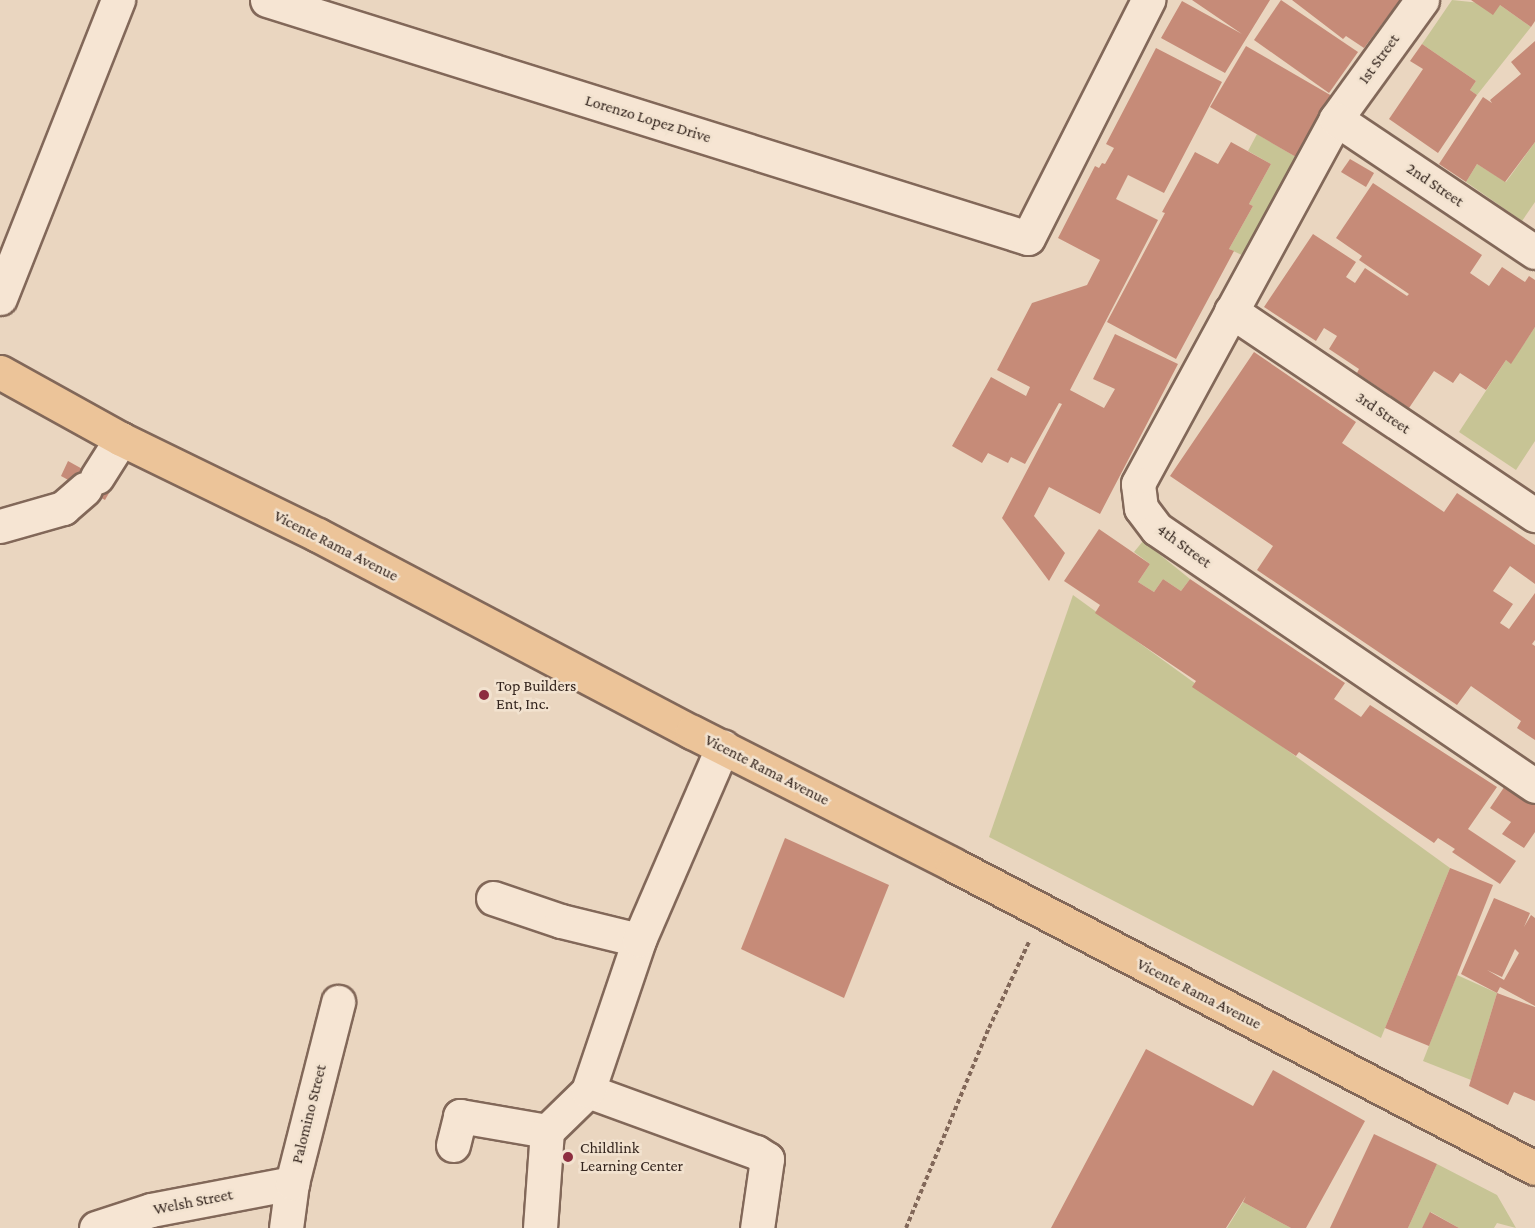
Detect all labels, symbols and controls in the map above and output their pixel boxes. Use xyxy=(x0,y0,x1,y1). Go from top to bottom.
street label: 1st Street xyxy=(1354,30,1404,88)
street label: Lorenzo Lopez Drive xyxy=(583,91,713,147)
street label: 2nd Street xyxy=(1403,159,1467,211)
street label: 3rd Street xyxy=(1352,388,1414,438)
street label: Vicente Rama Avenue xyxy=(271,506,401,586)
street label: 4th Street xyxy=(1153,520,1215,572)
place label: Top Builders Ent, Inc. xyxy=(496,676,576,714)
marker: Top Builders Ent, Inc. xyxy=(477,688,491,702)
street label: Vicente Rama Avenue xyxy=(702,730,832,810)
street label: Vicente Rama Avenue xyxy=(1134,954,1264,1034)
street label: Palomino Street xyxy=(287,1062,331,1166)
place label: Childlink Learning Center xyxy=(580,1138,683,1176)
marker: Childlink Learning Center xyxy=(561,1150,575,1164)
street label: Welsh Street xyxy=(152,1185,234,1219)

